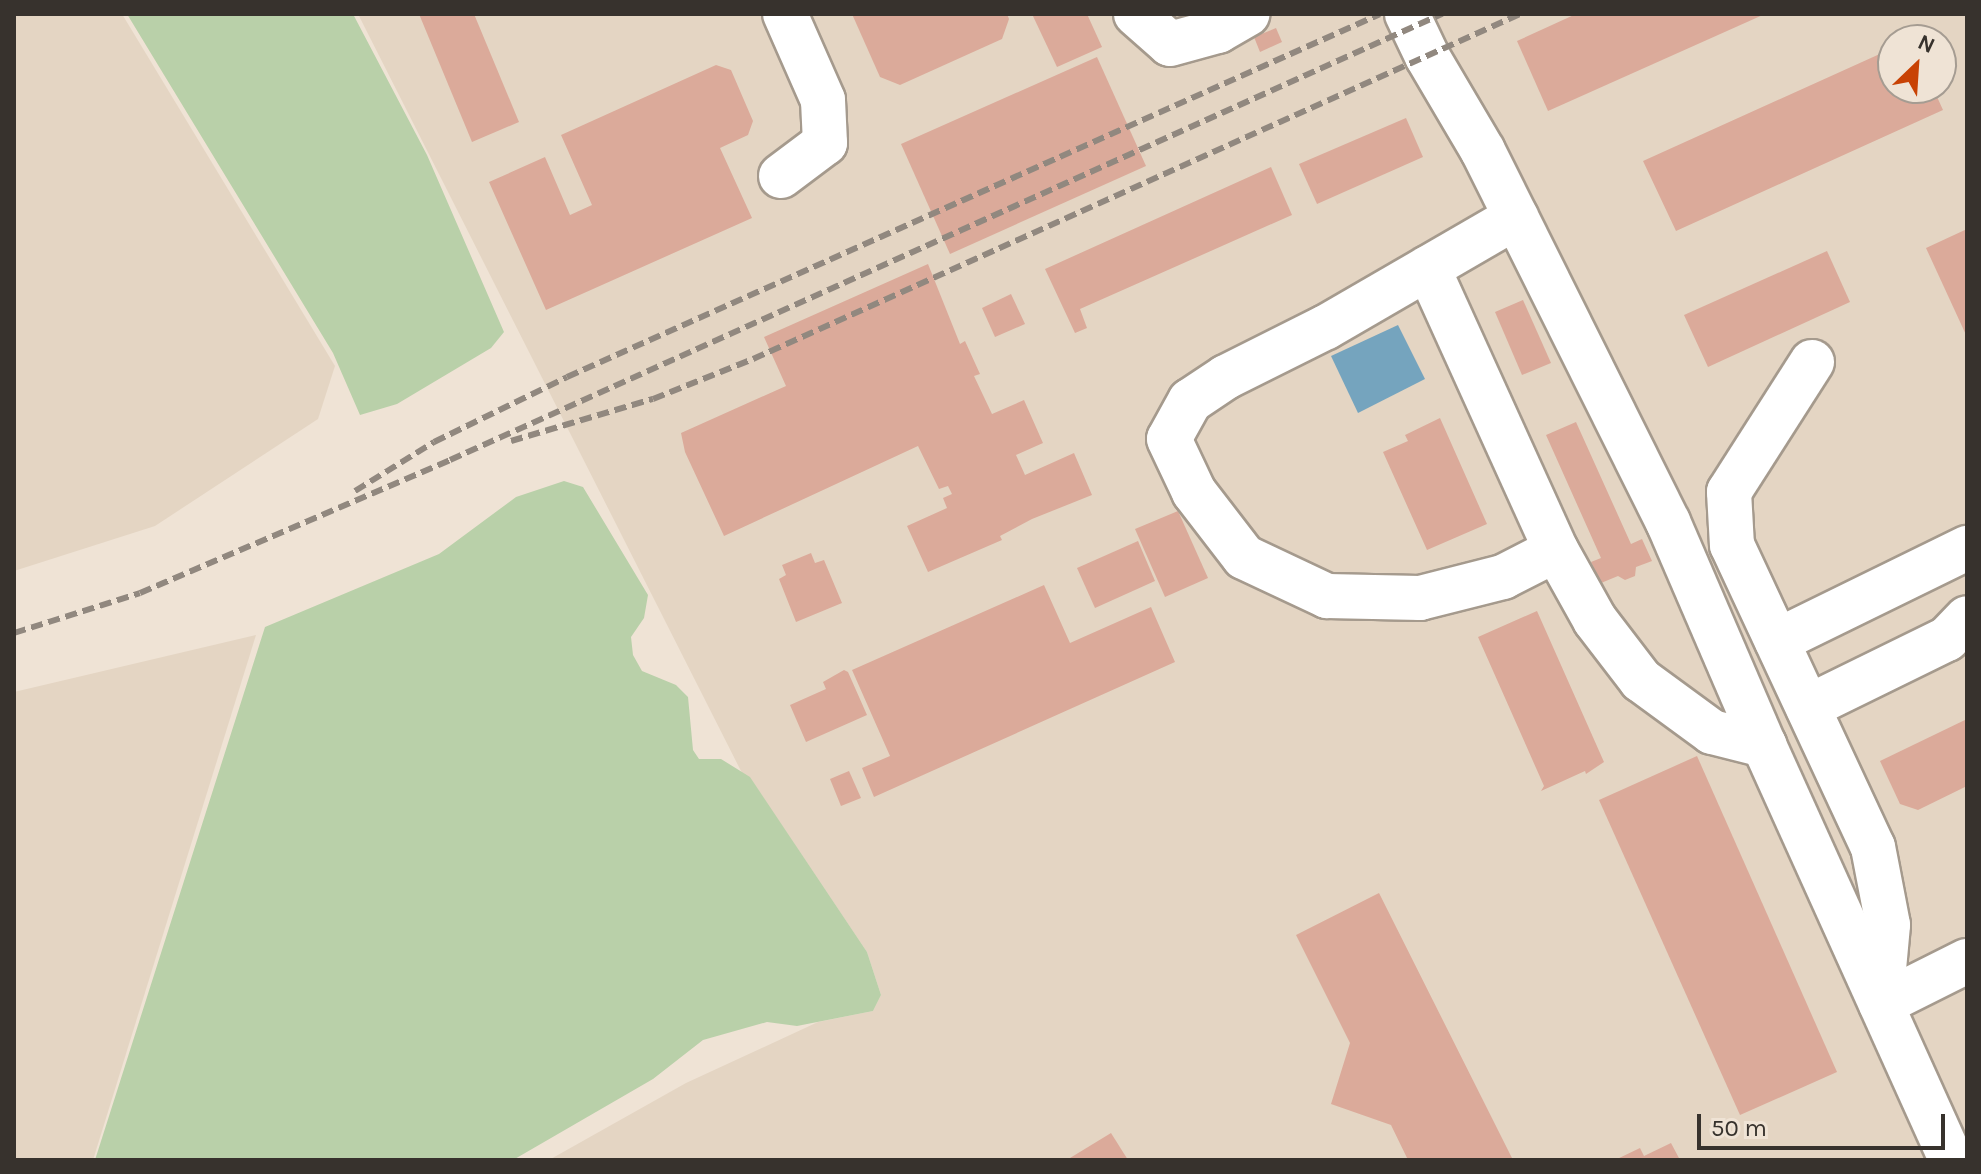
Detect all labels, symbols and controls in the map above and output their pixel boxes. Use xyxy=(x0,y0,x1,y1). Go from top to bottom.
north arrow xyxy=(1877,24,1957,104)
text: N xyxy=(1914,29,1939,59)
scale bar xyxy=(1701,1098,1949,1148)
text: 50 m xyxy=(1711,1114,1767,1142)

